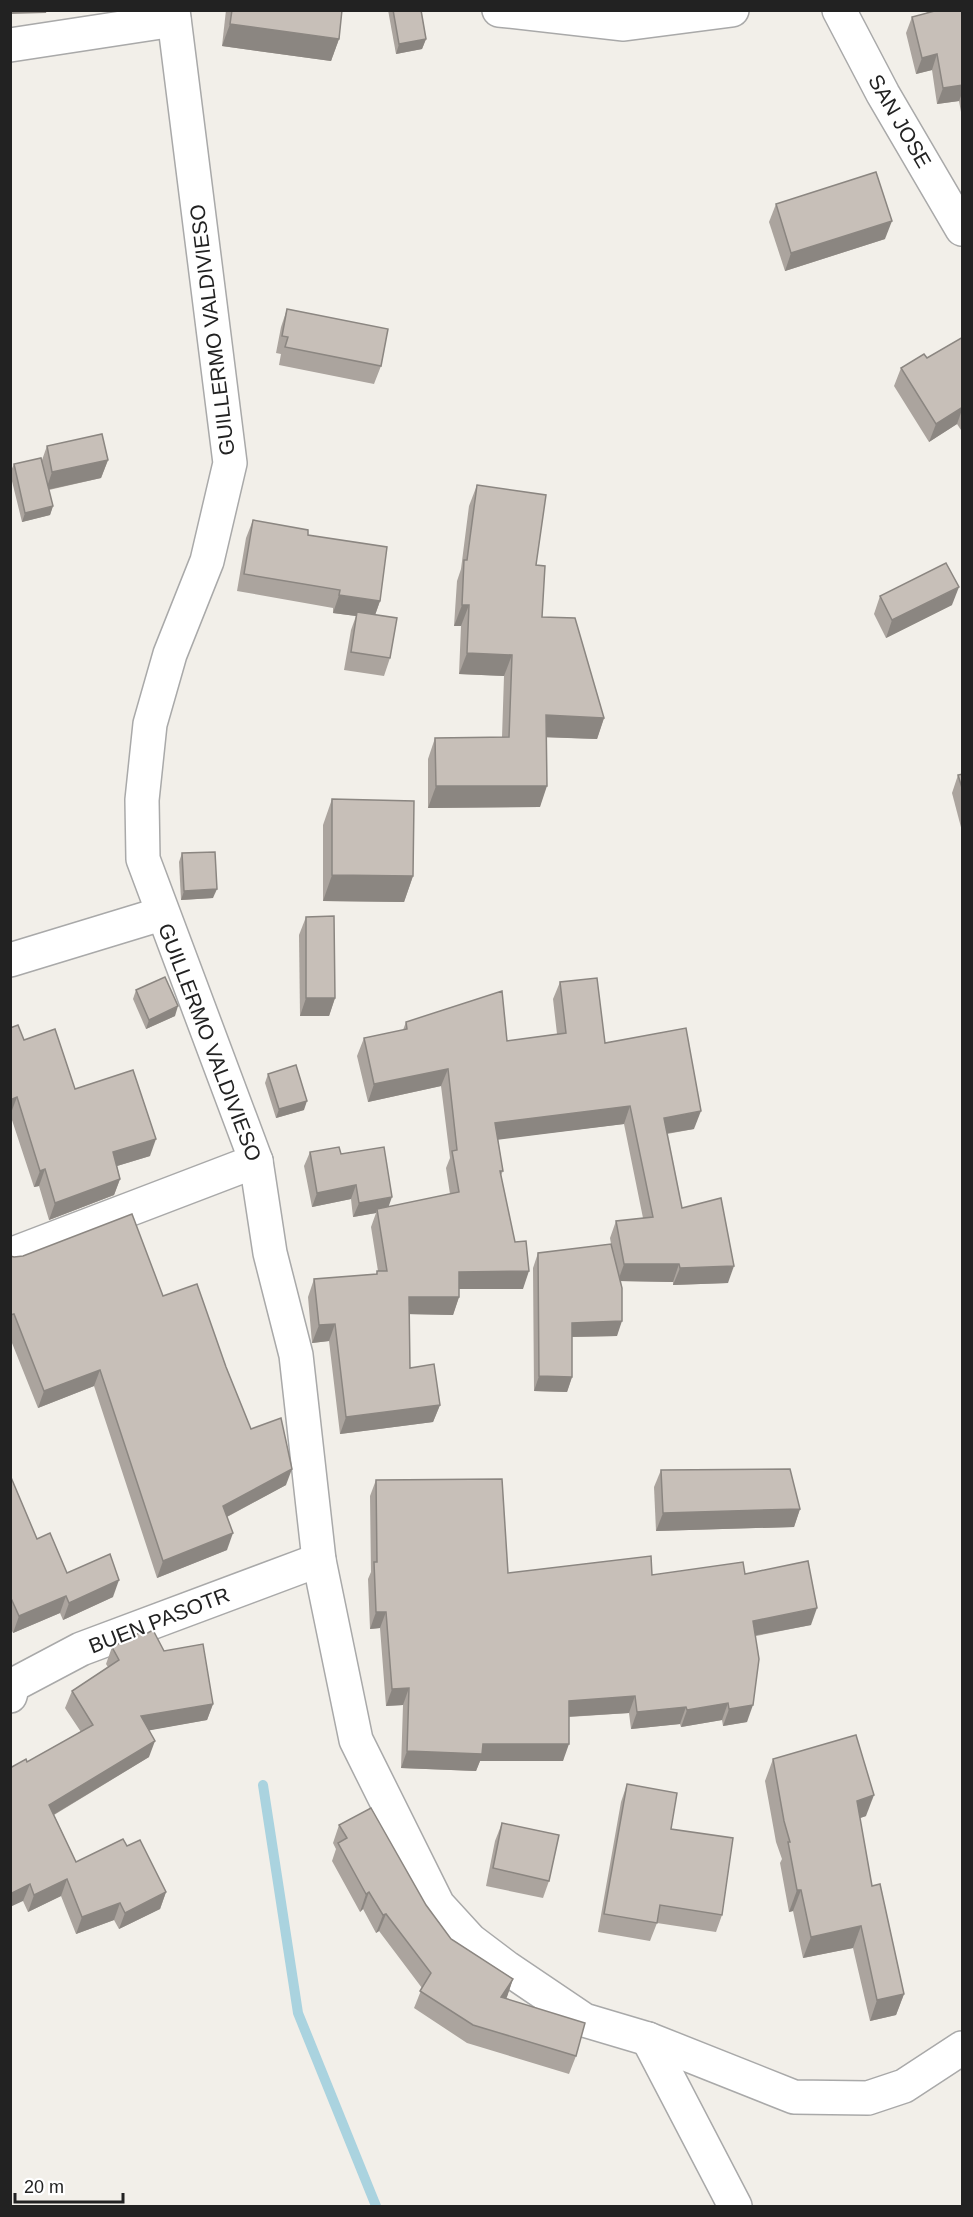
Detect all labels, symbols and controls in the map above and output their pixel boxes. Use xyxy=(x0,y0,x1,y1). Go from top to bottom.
street label: SAN JOSE xyxy=(864,70,936,172)
street label: GUILLERMO VALDIVIESO xyxy=(185,203,239,457)
street label: GUILLERMO VALDIVIESO xyxy=(154,920,266,1164)
street label: BUEN PASOTR xyxy=(85,1583,233,1657)
scale bar xyxy=(15,2166,123,2204)
text: 20 m xyxy=(24,2177,64,2197)

